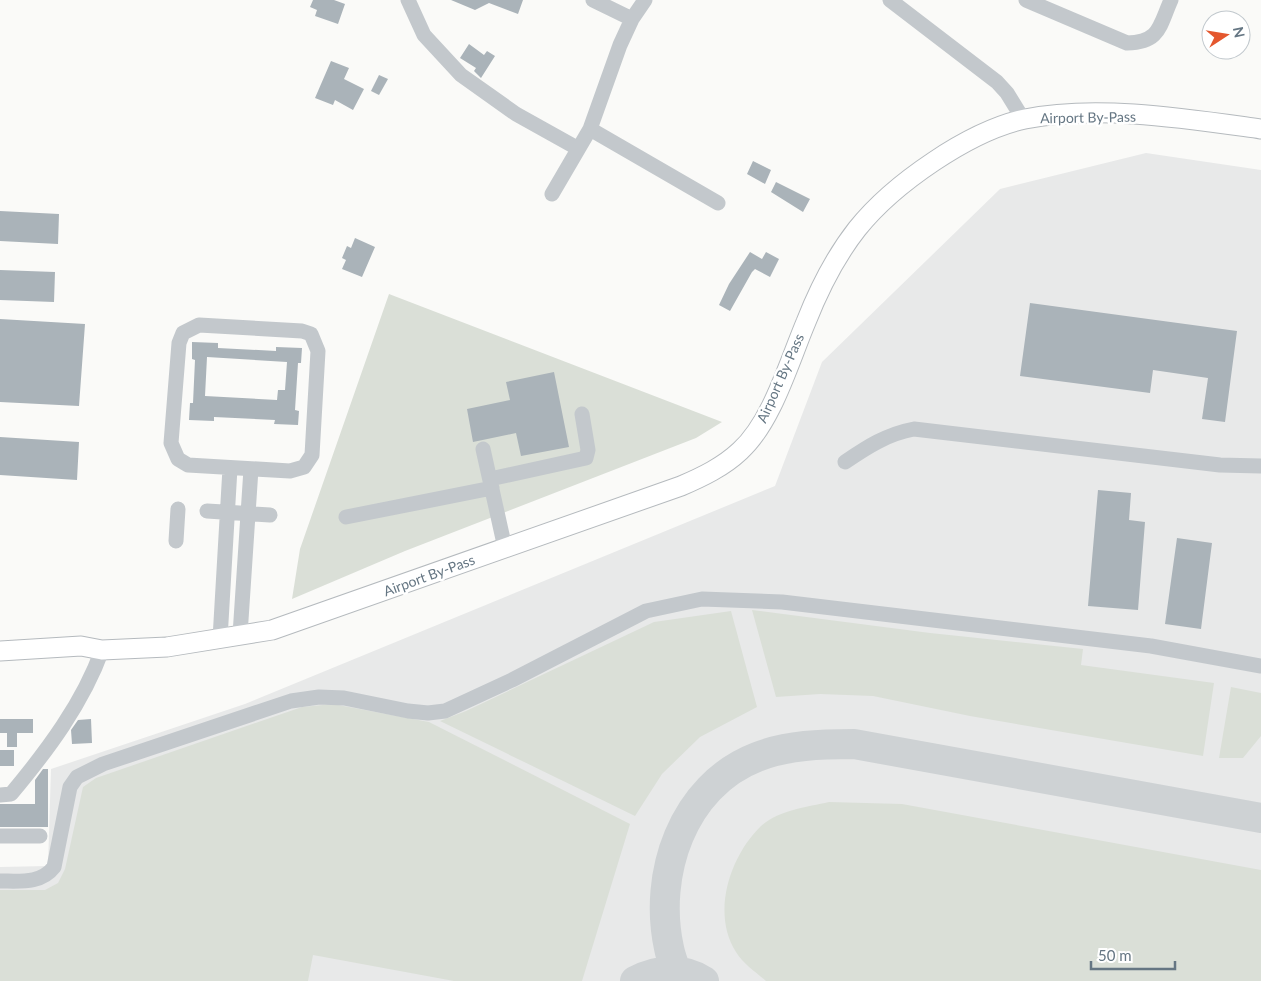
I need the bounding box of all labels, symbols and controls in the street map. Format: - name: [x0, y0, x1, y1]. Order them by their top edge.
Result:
- north arrow: [1201, 10, 1251, 60]
- text: N: [1230, 25, 1249, 39]
- street label: Airport By-Pass: [1040, 108, 1136, 126]
- street label: Airport By-Pass: [753, 331, 807, 425]
- street label: Airport By-Pass: [381, 551, 477, 599]
- scale bar: [1091, 938, 1175, 970]
- text: 50 m: [1098, 946, 1132, 964]

